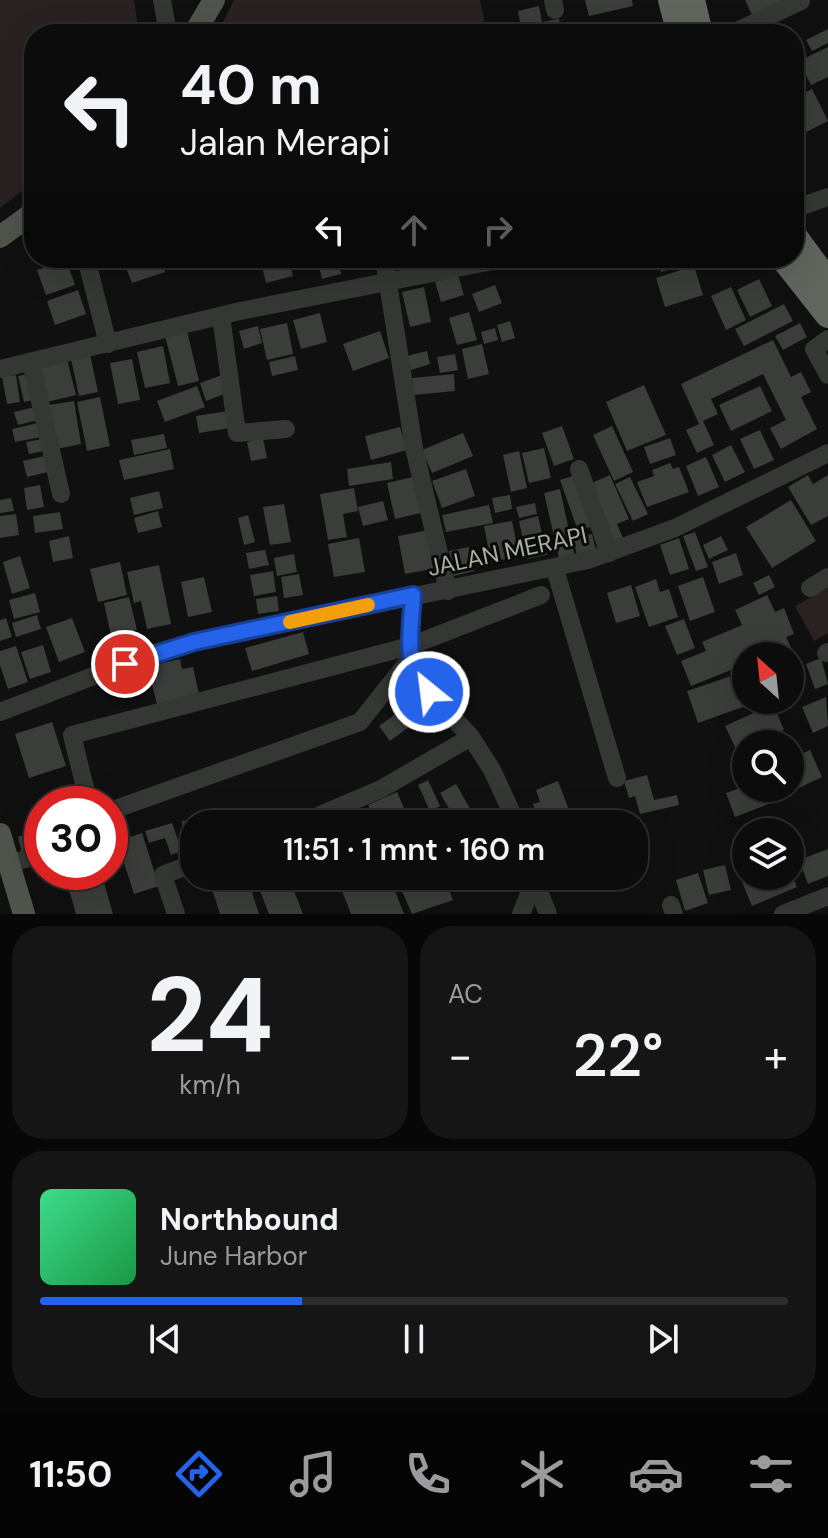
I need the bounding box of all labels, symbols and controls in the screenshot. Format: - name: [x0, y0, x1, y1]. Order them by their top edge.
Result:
- text: 40 m: [180, 48, 322, 121]
- icon: left: [48, 56, 152, 160]
- text: Jalan Merapi: [180, 119, 390, 166]
- icon: left: [308, 208, 352, 252]
- icon: ahead: [392, 208, 436, 252]
- icon: right: [476, 208, 520, 252]
- street label: JALAN MERAPI: [424, 519, 590, 583]
- pin: [91, 630, 159, 698]
- icon: arrive: [103, 642, 147, 686]
- north arrow: [732, 642, 804, 714]
- map controls: [732, 642, 804, 890]
- position arrow: [387, 650, 471, 734]
- button: search: [732, 730, 804, 802]
- speed limit sign: 30: [24, 786, 128, 890]
- button: layers: [732, 818, 804, 890]
- text: 11:51 · 1 mnt · 160 m: [283, 830, 545, 869]
- text: 24: [147, 948, 273, 1083]
- text: AC: [448, 977, 483, 1011]
- text: 22°: [573, 1016, 663, 1095]
- text: −: [448, 1027, 472, 1085]
- text: +: [764, 1027, 788, 1085]
- text: km/h: [179, 1068, 241, 1102]
- text: Northbound: [160, 1200, 339, 1239]
- text: June Harbor: [160, 1239, 307, 1273]
- icon: previous: [143, 1317, 187, 1361]
- icon: pause: [392, 1317, 436, 1361]
- icon: next: [641, 1317, 685, 1361]
- icon: directions: [171, 1446, 227, 1502]
- icon: music: [285, 1446, 341, 1502]
- icon: phone: [400, 1446, 456, 1502]
- icon: climate: [514, 1446, 570, 1502]
- icon: car: [628, 1446, 684, 1502]
- icon: filters: [743, 1446, 799, 1502]
- text: 11:50: [29, 1451, 112, 1498]

